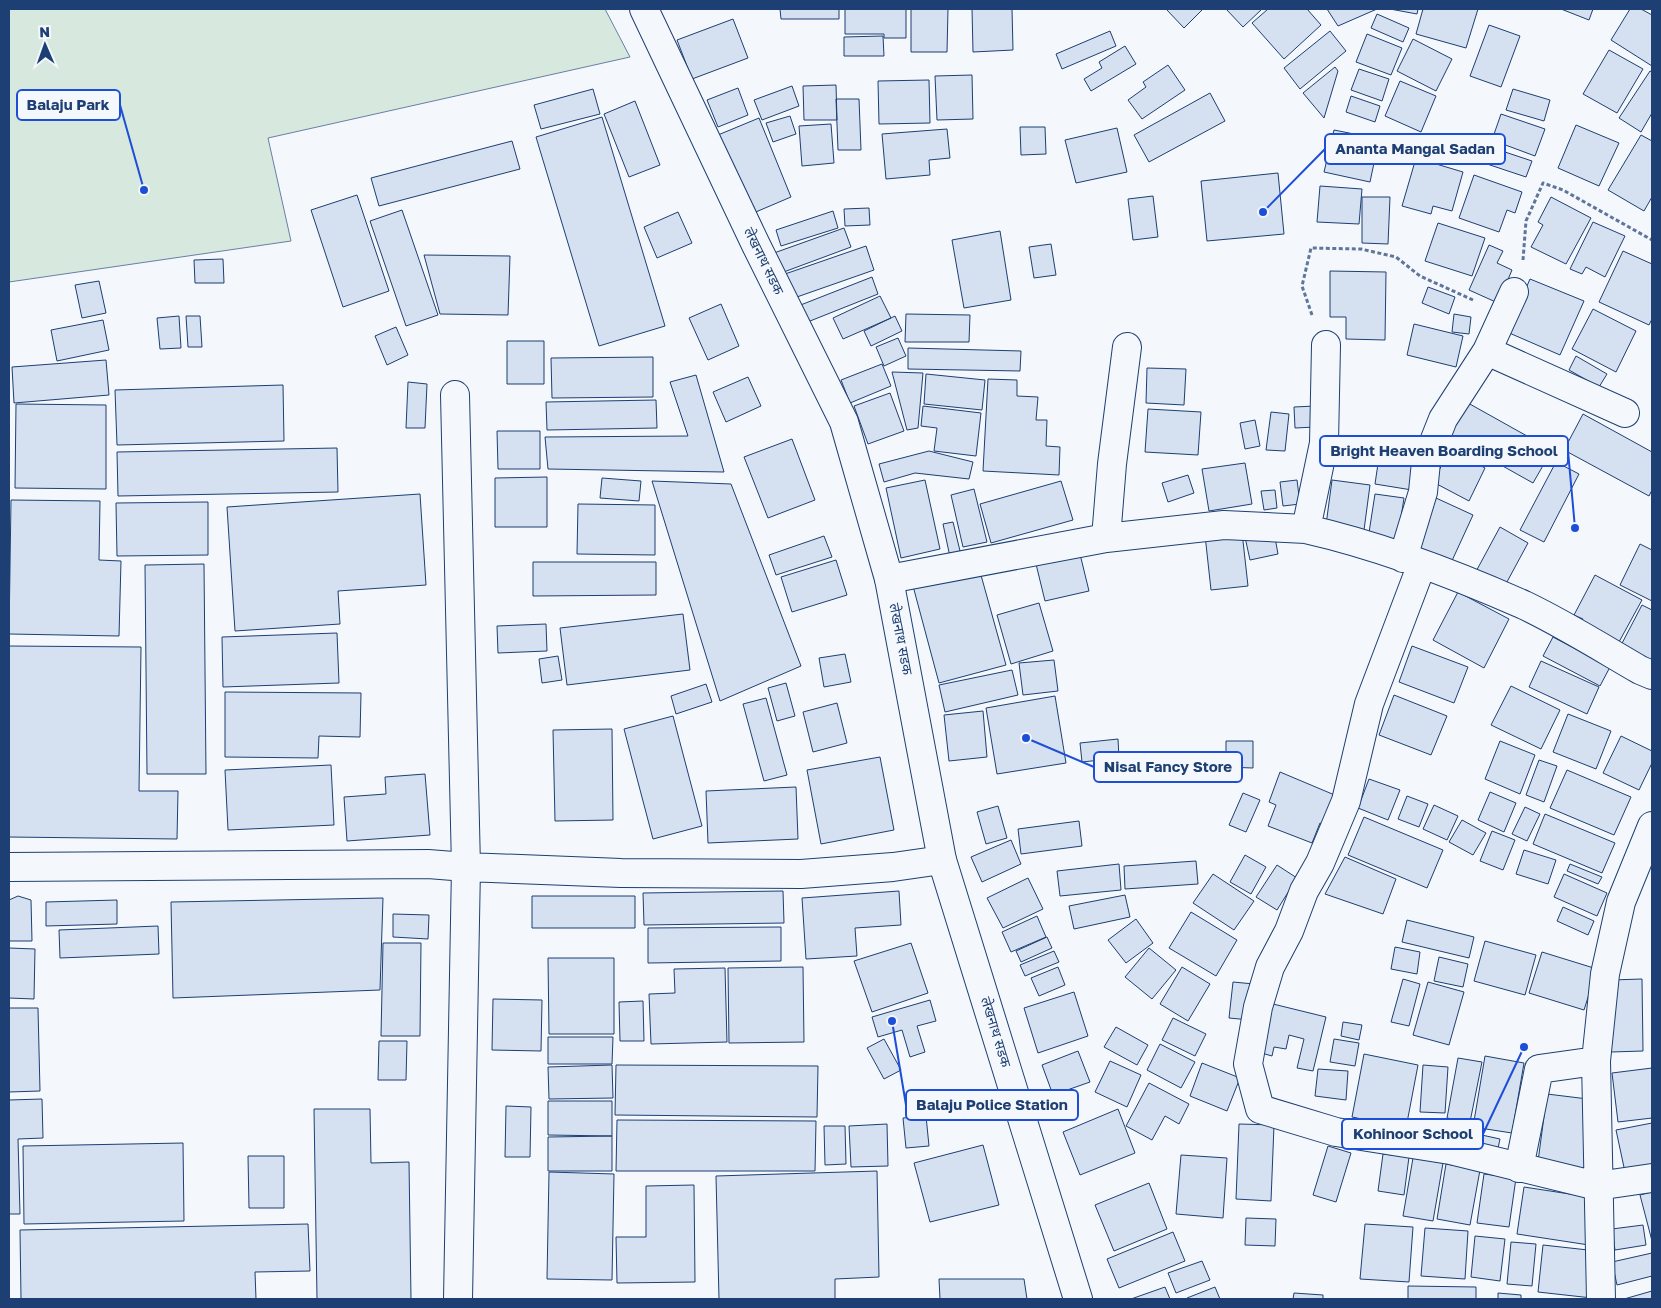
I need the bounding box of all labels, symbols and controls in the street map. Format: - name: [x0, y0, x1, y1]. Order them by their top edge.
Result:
- north arrow: [20, 20, 70, 70]
- text: N: [39, 23, 50, 40]
- callout: Balaju Park: [17, 90, 120, 120]
- text: Balaju Park: [27, 95, 110, 113]
- callout: Ananta Mangal Sadan: [1325, 134, 1505, 164]
- text: Ananta Mangal Sadan: [1335, 139, 1495, 157]
- street label: लेखनाथ सडक: [741, 224, 788, 297]
- callout: Bright Heaven Boarding School: [1320, 436, 1568, 466]
- text: Bright Heaven Boarding School: [1330, 441, 1558, 459]
- street label: लेखनाथ सडक: [886, 602, 917, 676]
- callout: Nisal Fancy Store: [1094, 752, 1242, 782]
- text: Nisal Fancy Store: [1104, 757, 1232, 775]
- street label: लेखनाथ सडक: [978, 995, 1015, 1069]
- callout: Balaju Police Station: [906, 1090, 1078, 1120]
- text: Balaju Police Station: [916, 1095, 1068, 1113]
- callout: Kohinoor School: [1342, 1119, 1483, 1149]
- text: Kohinoor School: [1353, 1124, 1473, 1142]

